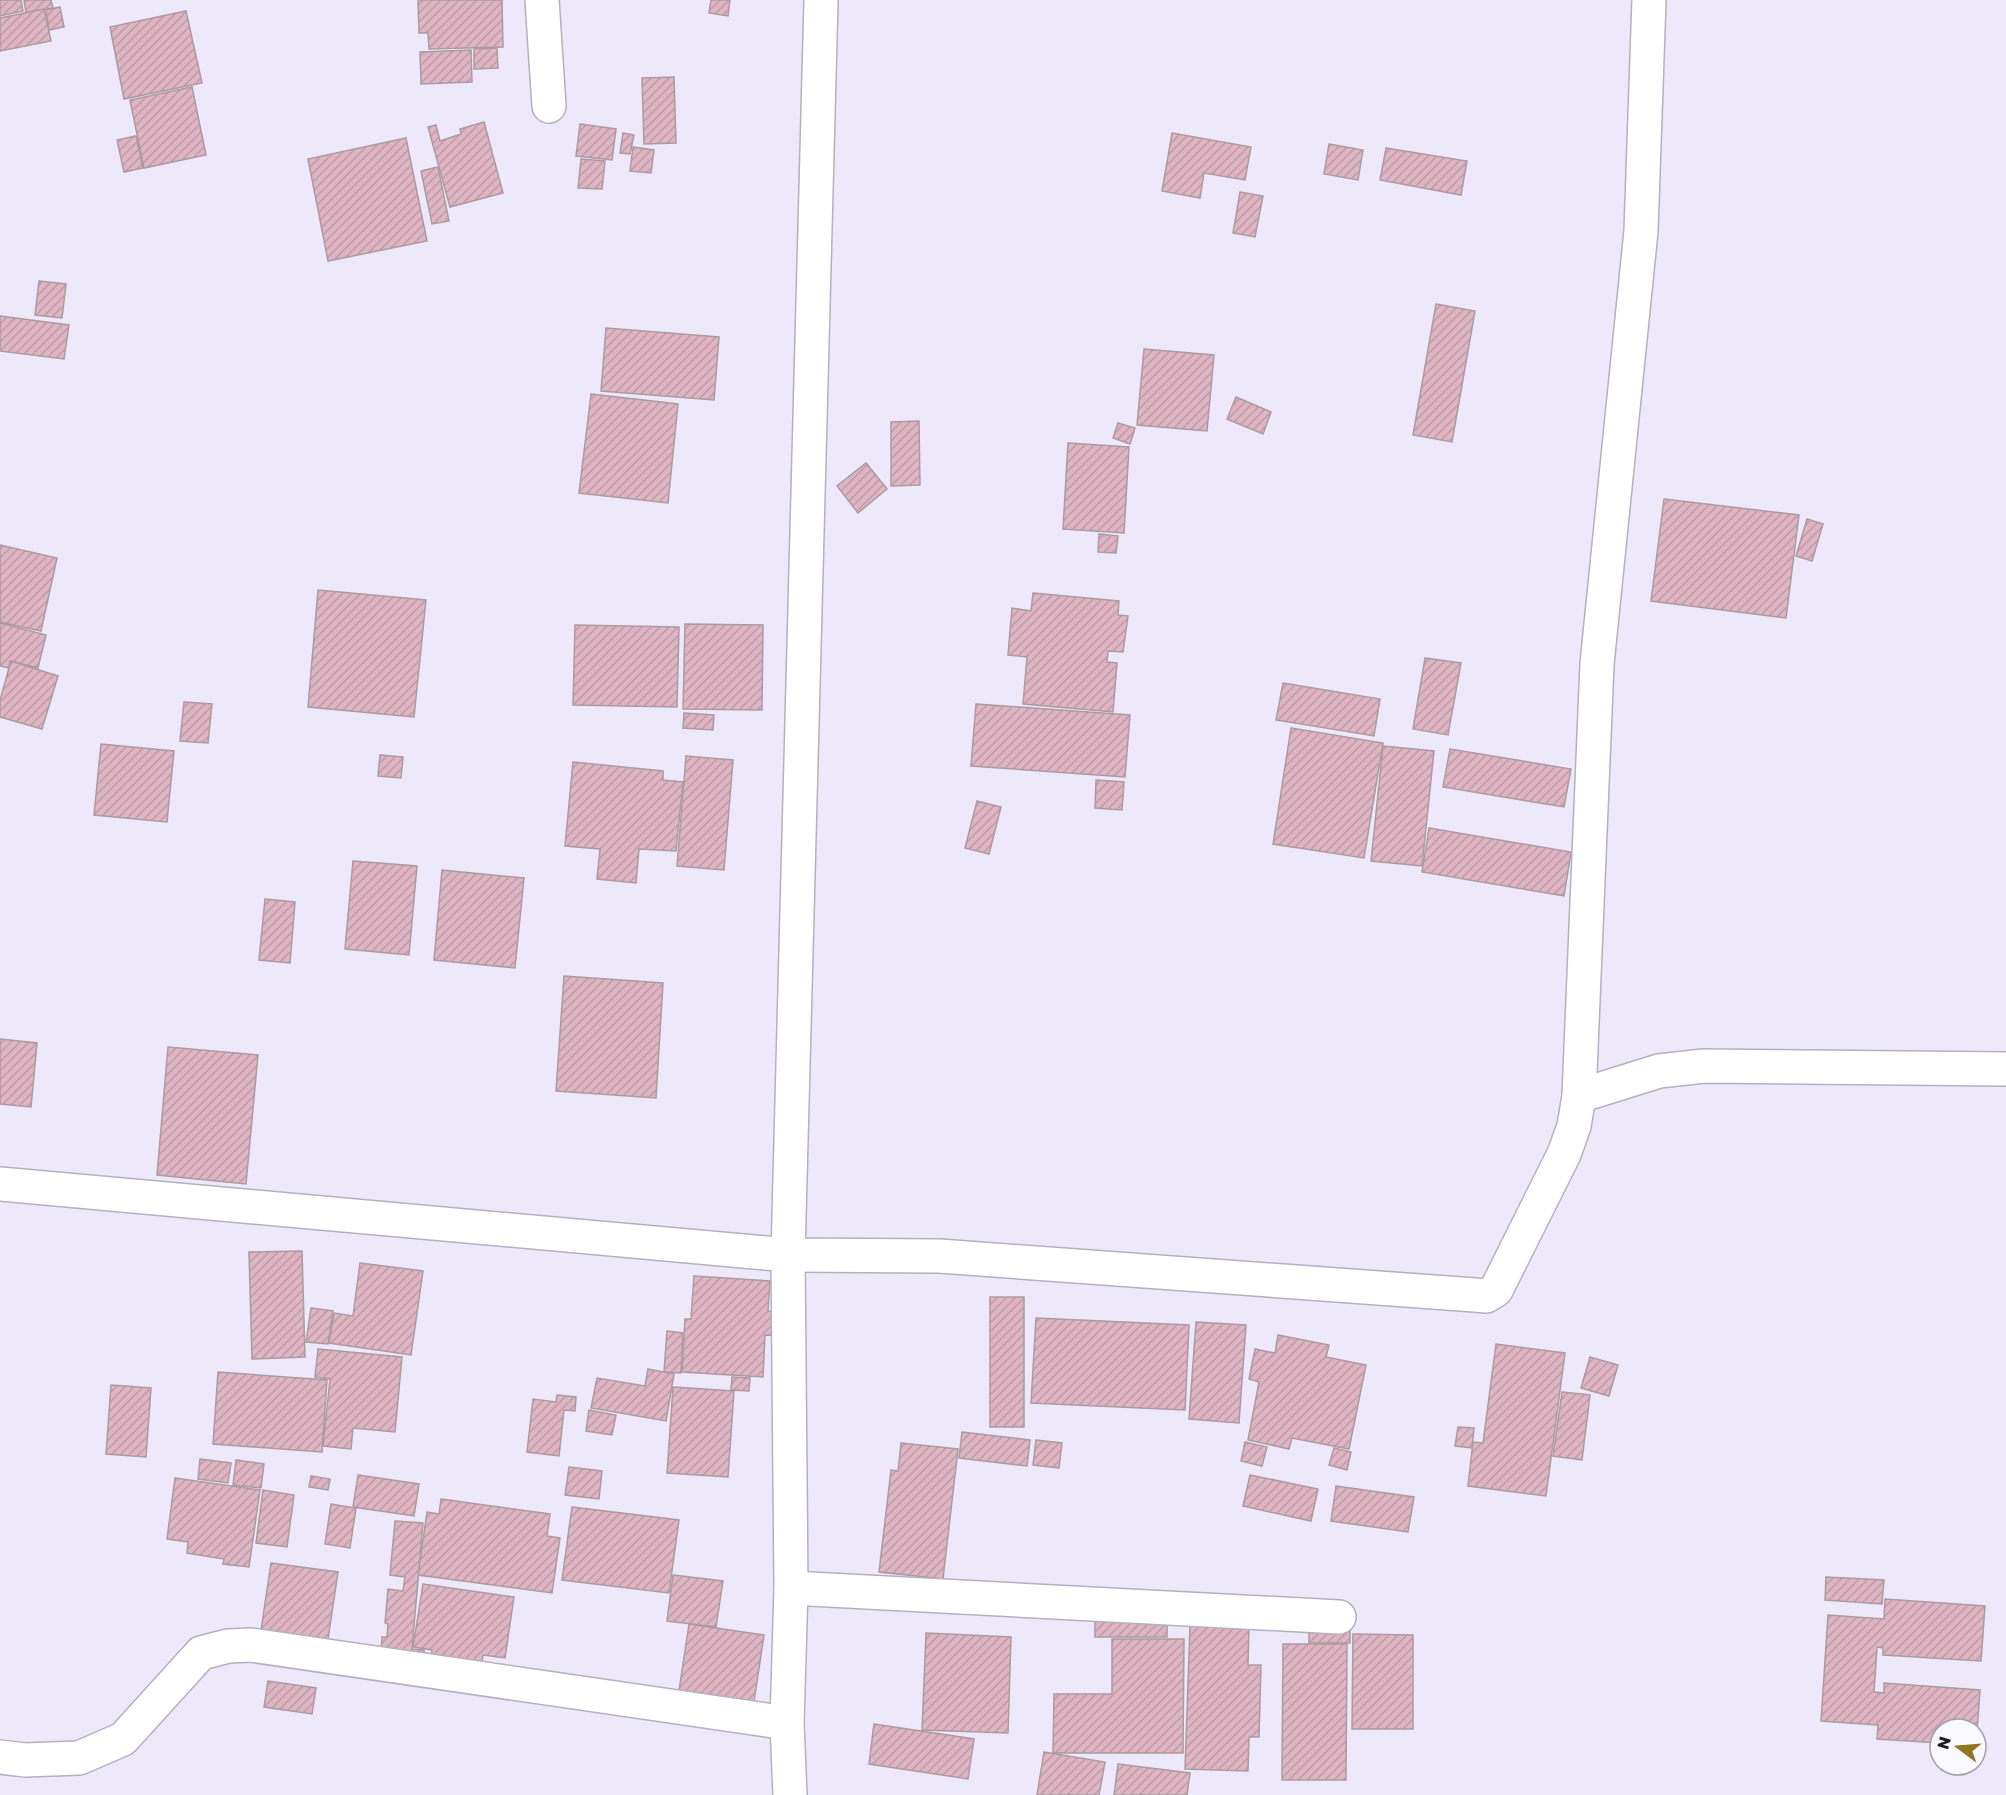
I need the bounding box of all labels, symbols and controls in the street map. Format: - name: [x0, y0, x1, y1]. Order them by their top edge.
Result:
- north arrow: [1928, 1717, 1988, 1777]
- text: N: [1932, 1734, 1955, 1751]

